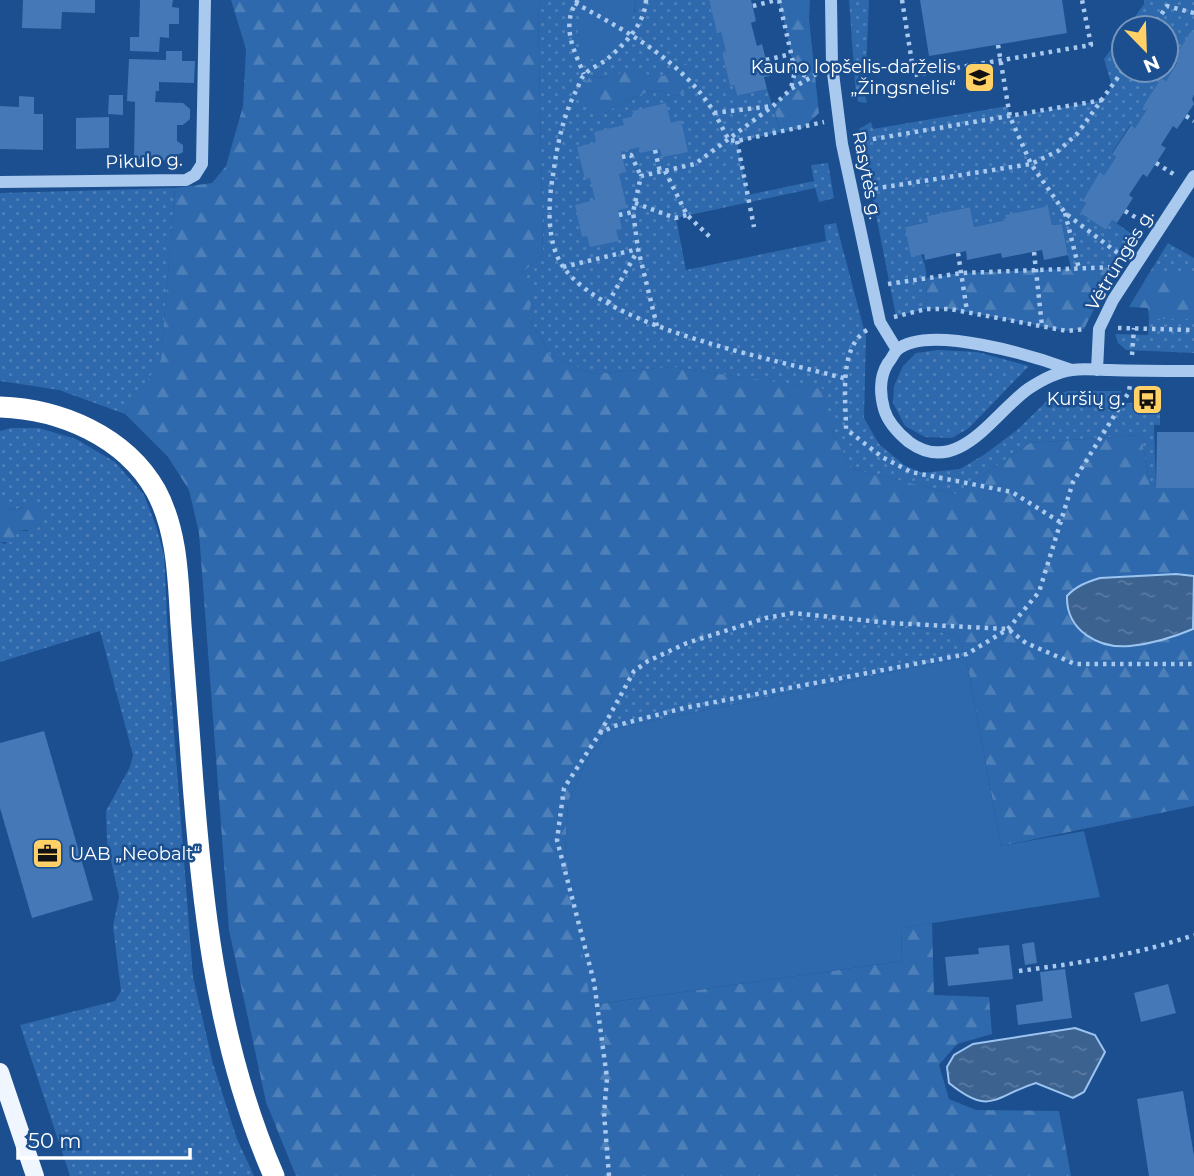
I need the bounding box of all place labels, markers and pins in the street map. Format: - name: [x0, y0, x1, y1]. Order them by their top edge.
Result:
- place label: Kauno lopšelis-darželis „Žingsnelis“: [751, 56, 956, 99]
- school or university icon: Kauno lopšelis-darželis „Žingsnelis“: [962, 60, 996, 94]
- bus stop icon: Kuršių g.: [1131, 382, 1165, 416]
- place label: Kuršių g.: [1047, 388, 1125, 410]
- office icon: UAB „Neobalt“: [30, 837, 64, 871]
- place label: UAB „Neobalt“: [70, 843, 200, 865]

